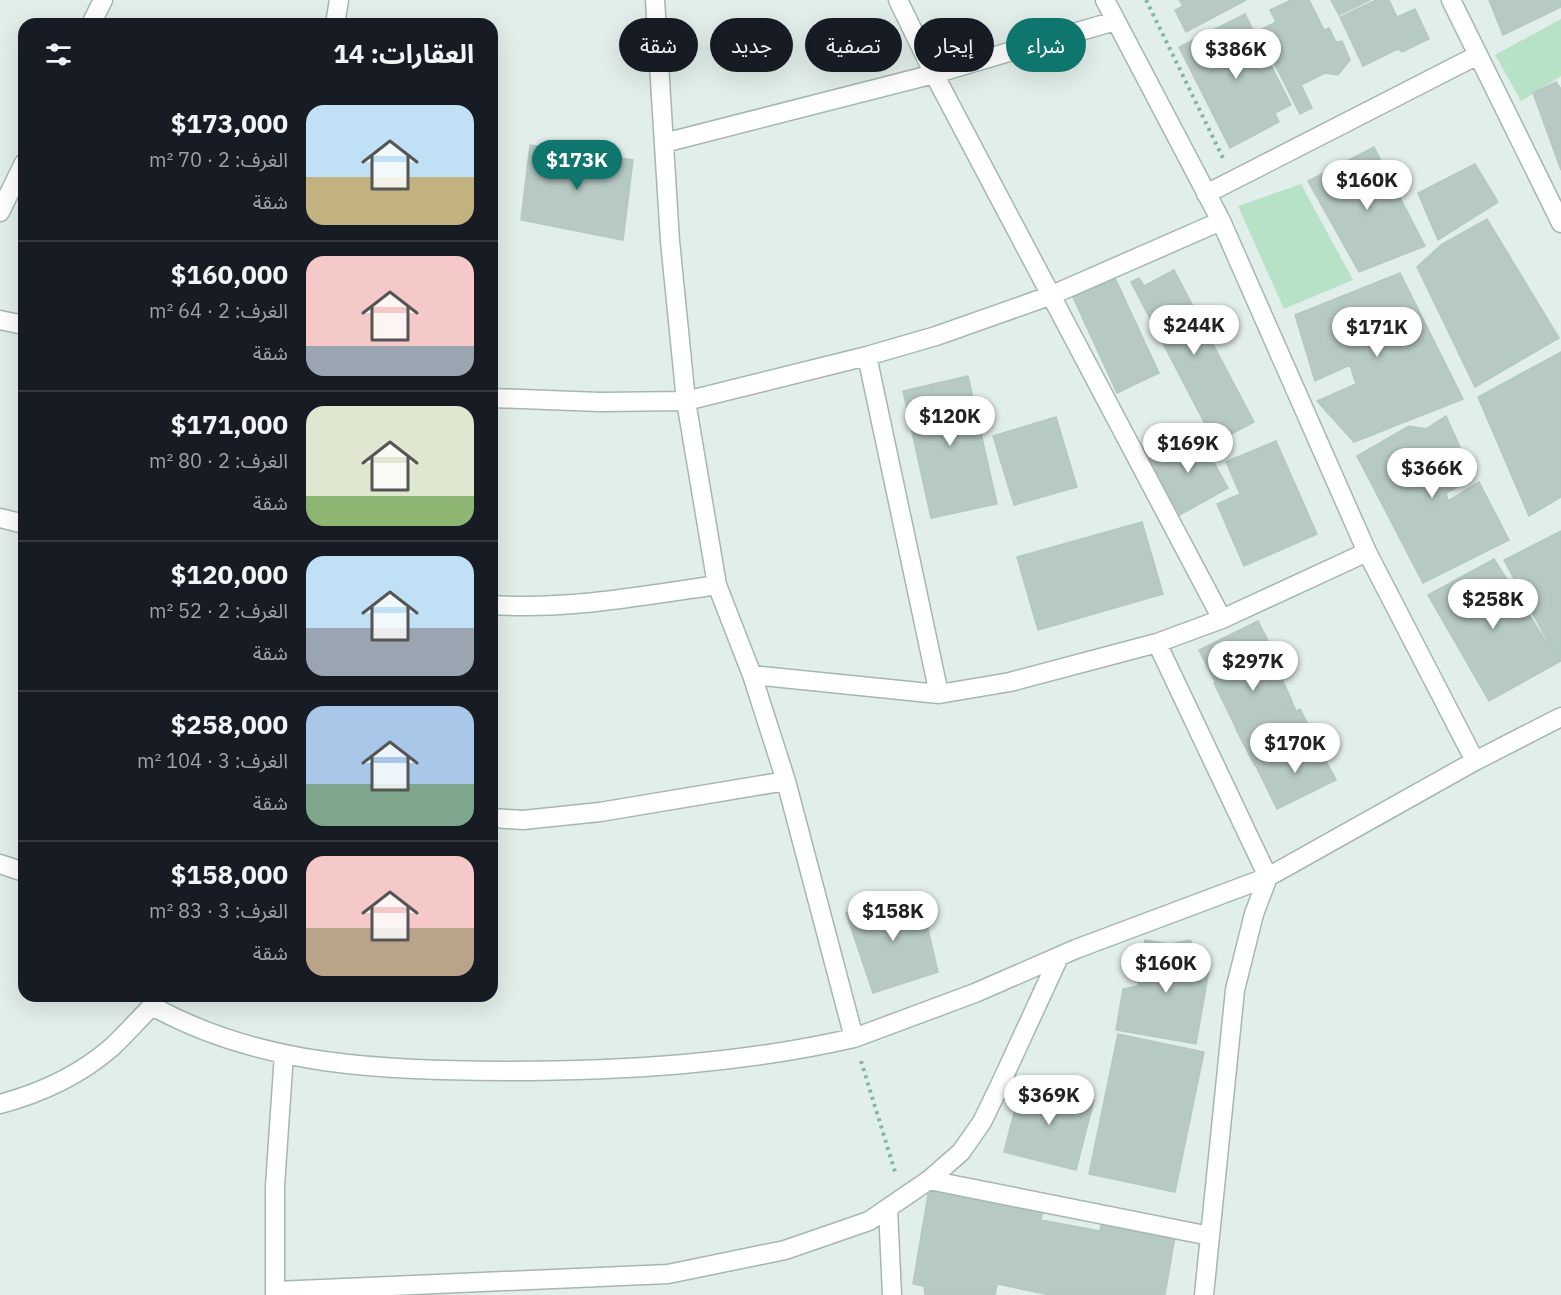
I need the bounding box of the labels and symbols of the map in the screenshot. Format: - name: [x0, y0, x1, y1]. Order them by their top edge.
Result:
- pin: $386K: [1194, 29, 1278, 80]
- pin: $173K: [535, 140, 619, 191]
- pin: $160K: [1325, 160, 1409, 211]
- pin: $244K: [1152, 305, 1236, 356]
- pin: $171K: [1335, 307, 1419, 358]
- pin: $120K: [908, 396, 992, 447]
- pin: $169K: [1146, 423, 1230, 474]
- pin: $366K: [1390, 448, 1474, 499]
- pin: $258K: [1451, 579, 1535, 630]
- pin: $297K: [1211, 641, 1295, 692]
- pin: $170K: [1253, 723, 1337, 774]
- pin: $158K: [851, 891, 935, 942]
- pin: $160K: [1124, 943, 1208, 994]
- pin: $369K: [1007, 1075, 1091, 1126]

